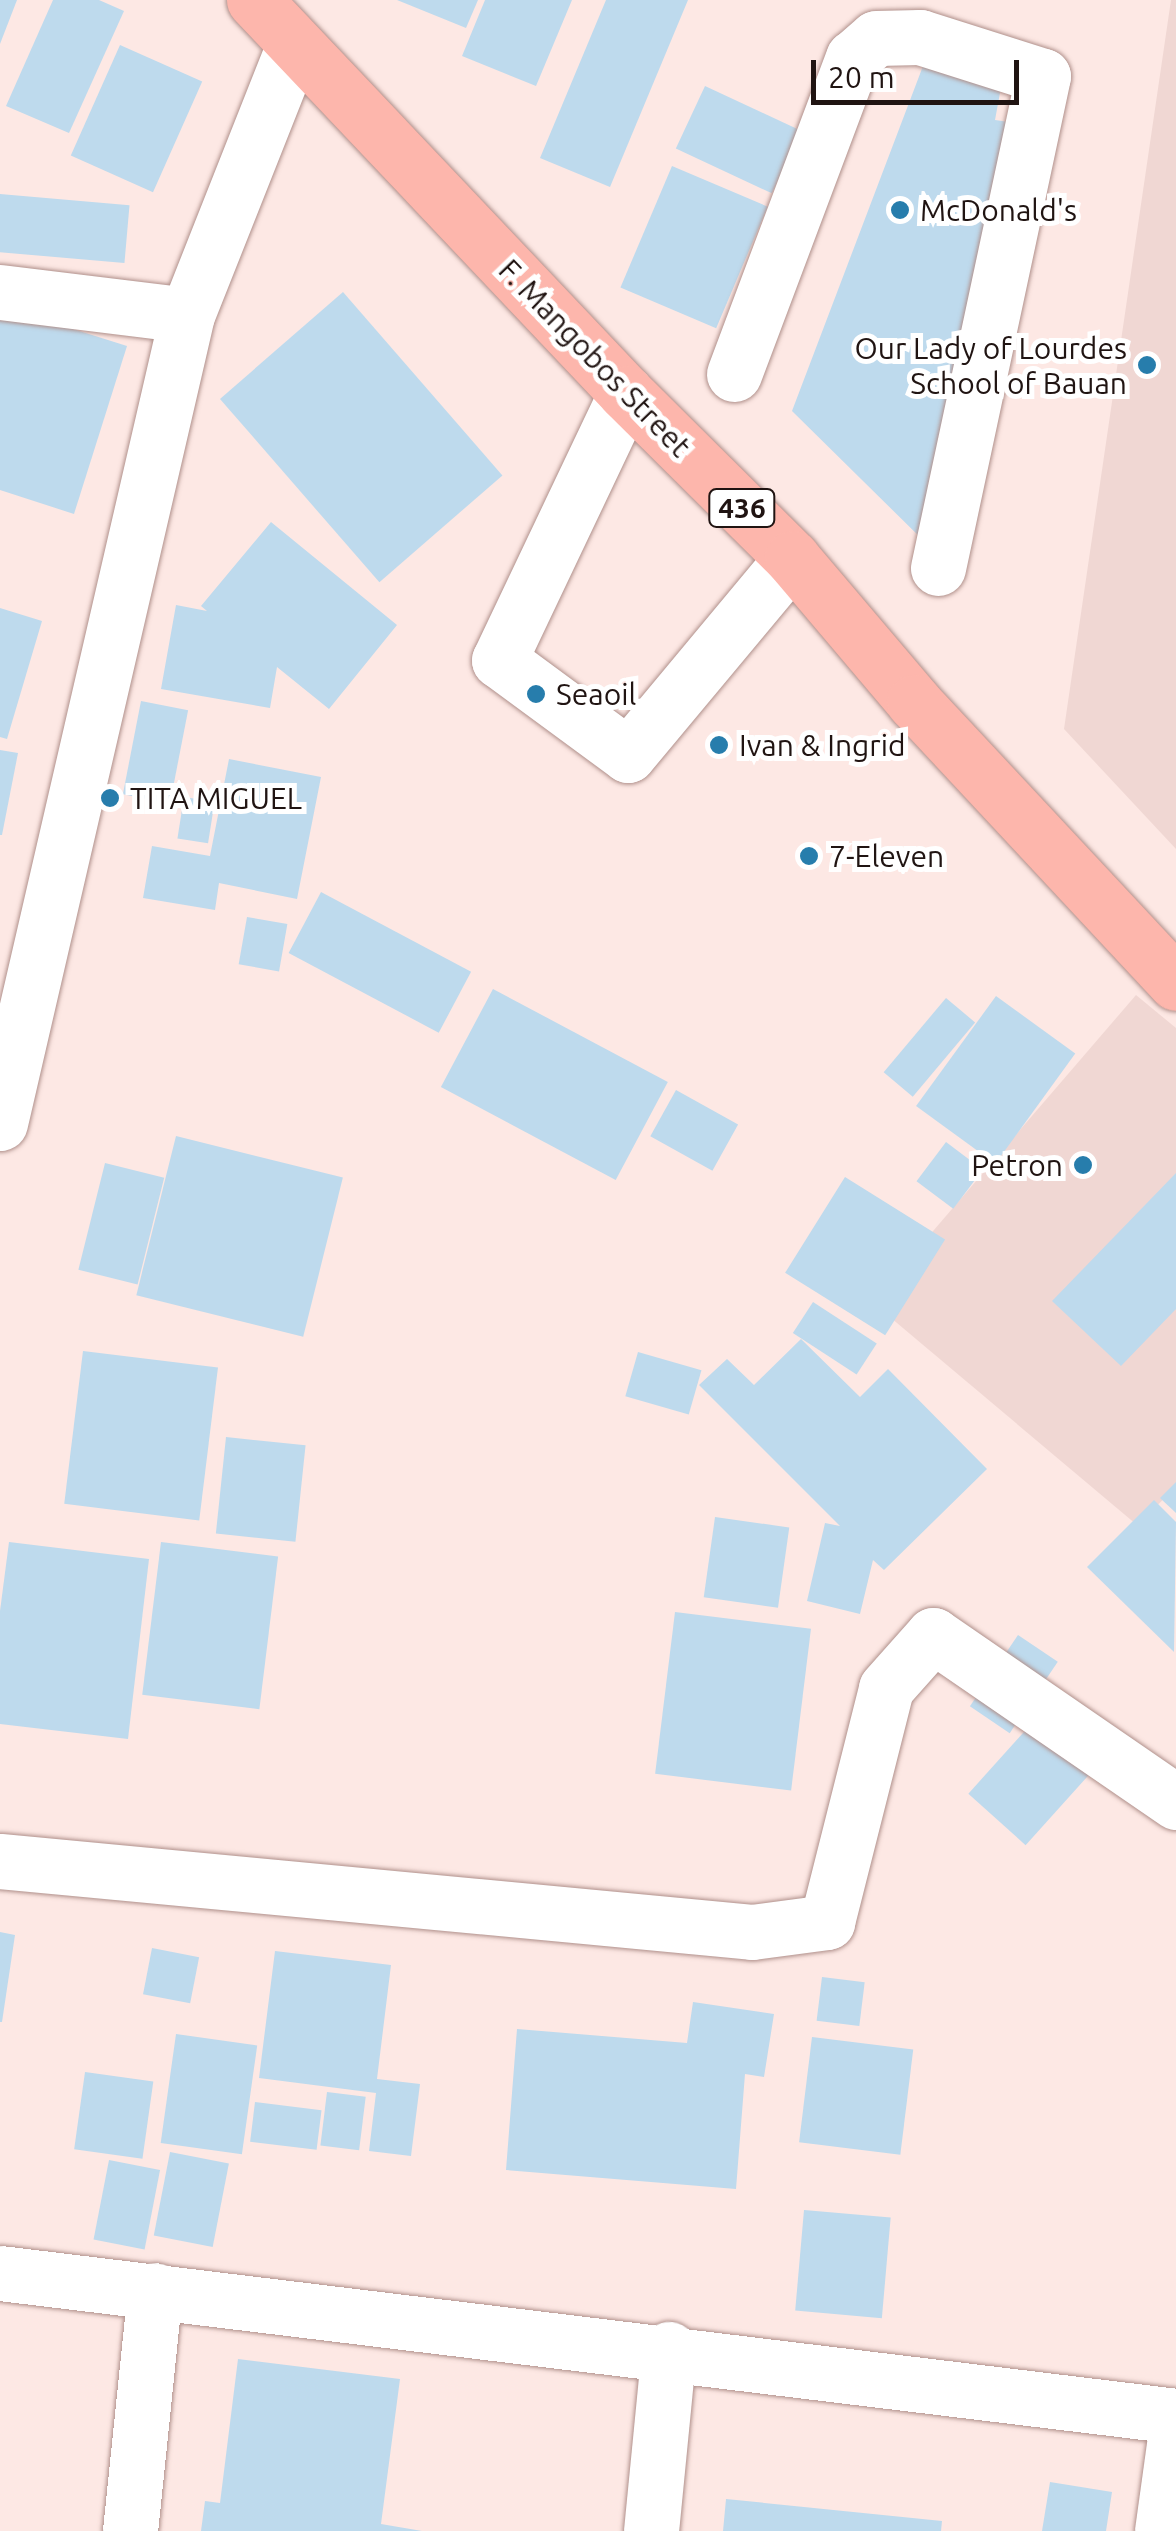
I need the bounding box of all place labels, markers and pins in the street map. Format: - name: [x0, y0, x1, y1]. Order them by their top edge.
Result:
- place label: McDonald's: [920, 192, 1077, 228]
- marker: McDonald's: [889, 199, 911, 221]
- place label: Our Lady of Lourdes School of Bauan: [854, 330, 1127, 400]
- marker: Our Lady of Lourdes School of Bauan: [1136, 354, 1158, 376]
- place label: Seaoil: [556, 676, 636, 712]
- marker: Seaoil: [525, 683, 547, 705]
- place label: Ivan & Ingrid: [739, 727, 905, 763]
- marker: Ivan & Ingrid: [708, 734, 730, 756]
- place label: TITA MIGUEL: [130, 780, 302, 816]
- marker: TITA MIGUEL: [99, 787, 121, 809]
- place label: 7-Eleven: [829, 838, 944, 874]
- marker: 7-Eleven: [798, 845, 820, 867]
- place label: Petron: [971, 1147, 1063, 1183]
- marker: Petron: [1072, 1154, 1094, 1176]

